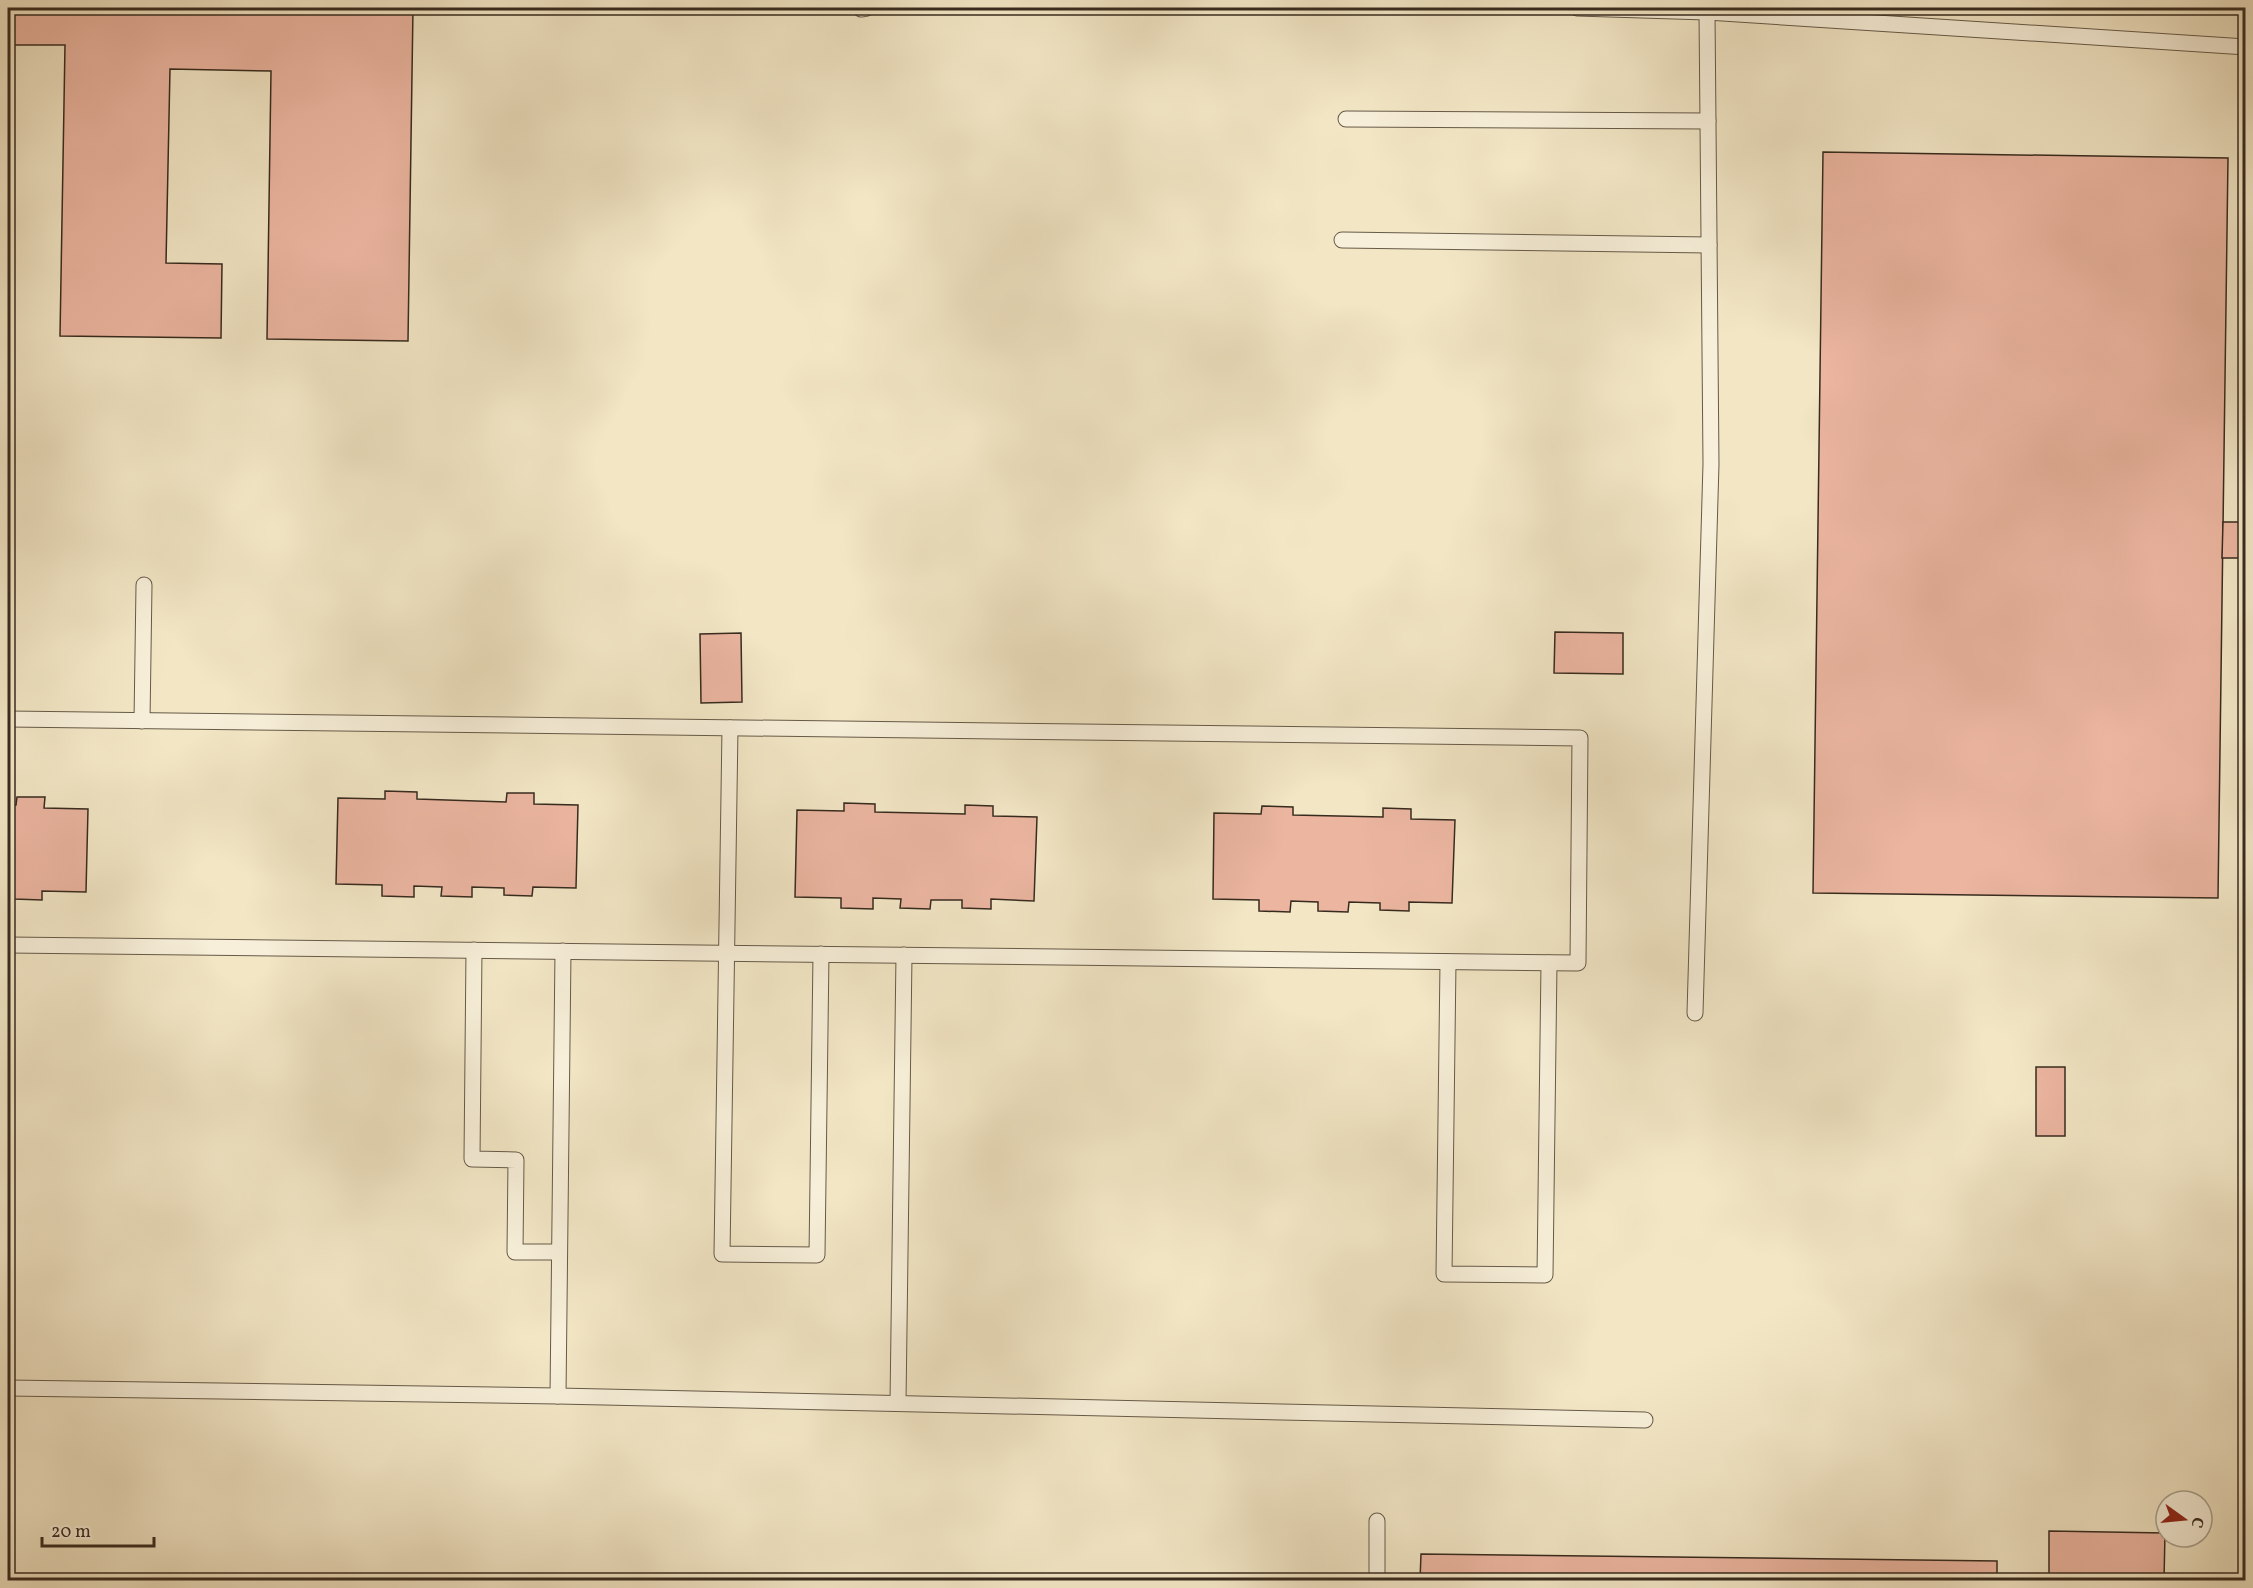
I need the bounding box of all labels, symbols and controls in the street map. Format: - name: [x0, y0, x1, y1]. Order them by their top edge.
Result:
- north arrow: [2154, 1489, 2214, 1549]
- scale bar: [42, 1510, 154, 1548]
- text: С: [2185, 1515, 2209, 1530]
- text: 20 m: [51, 1520, 91, 1545]

